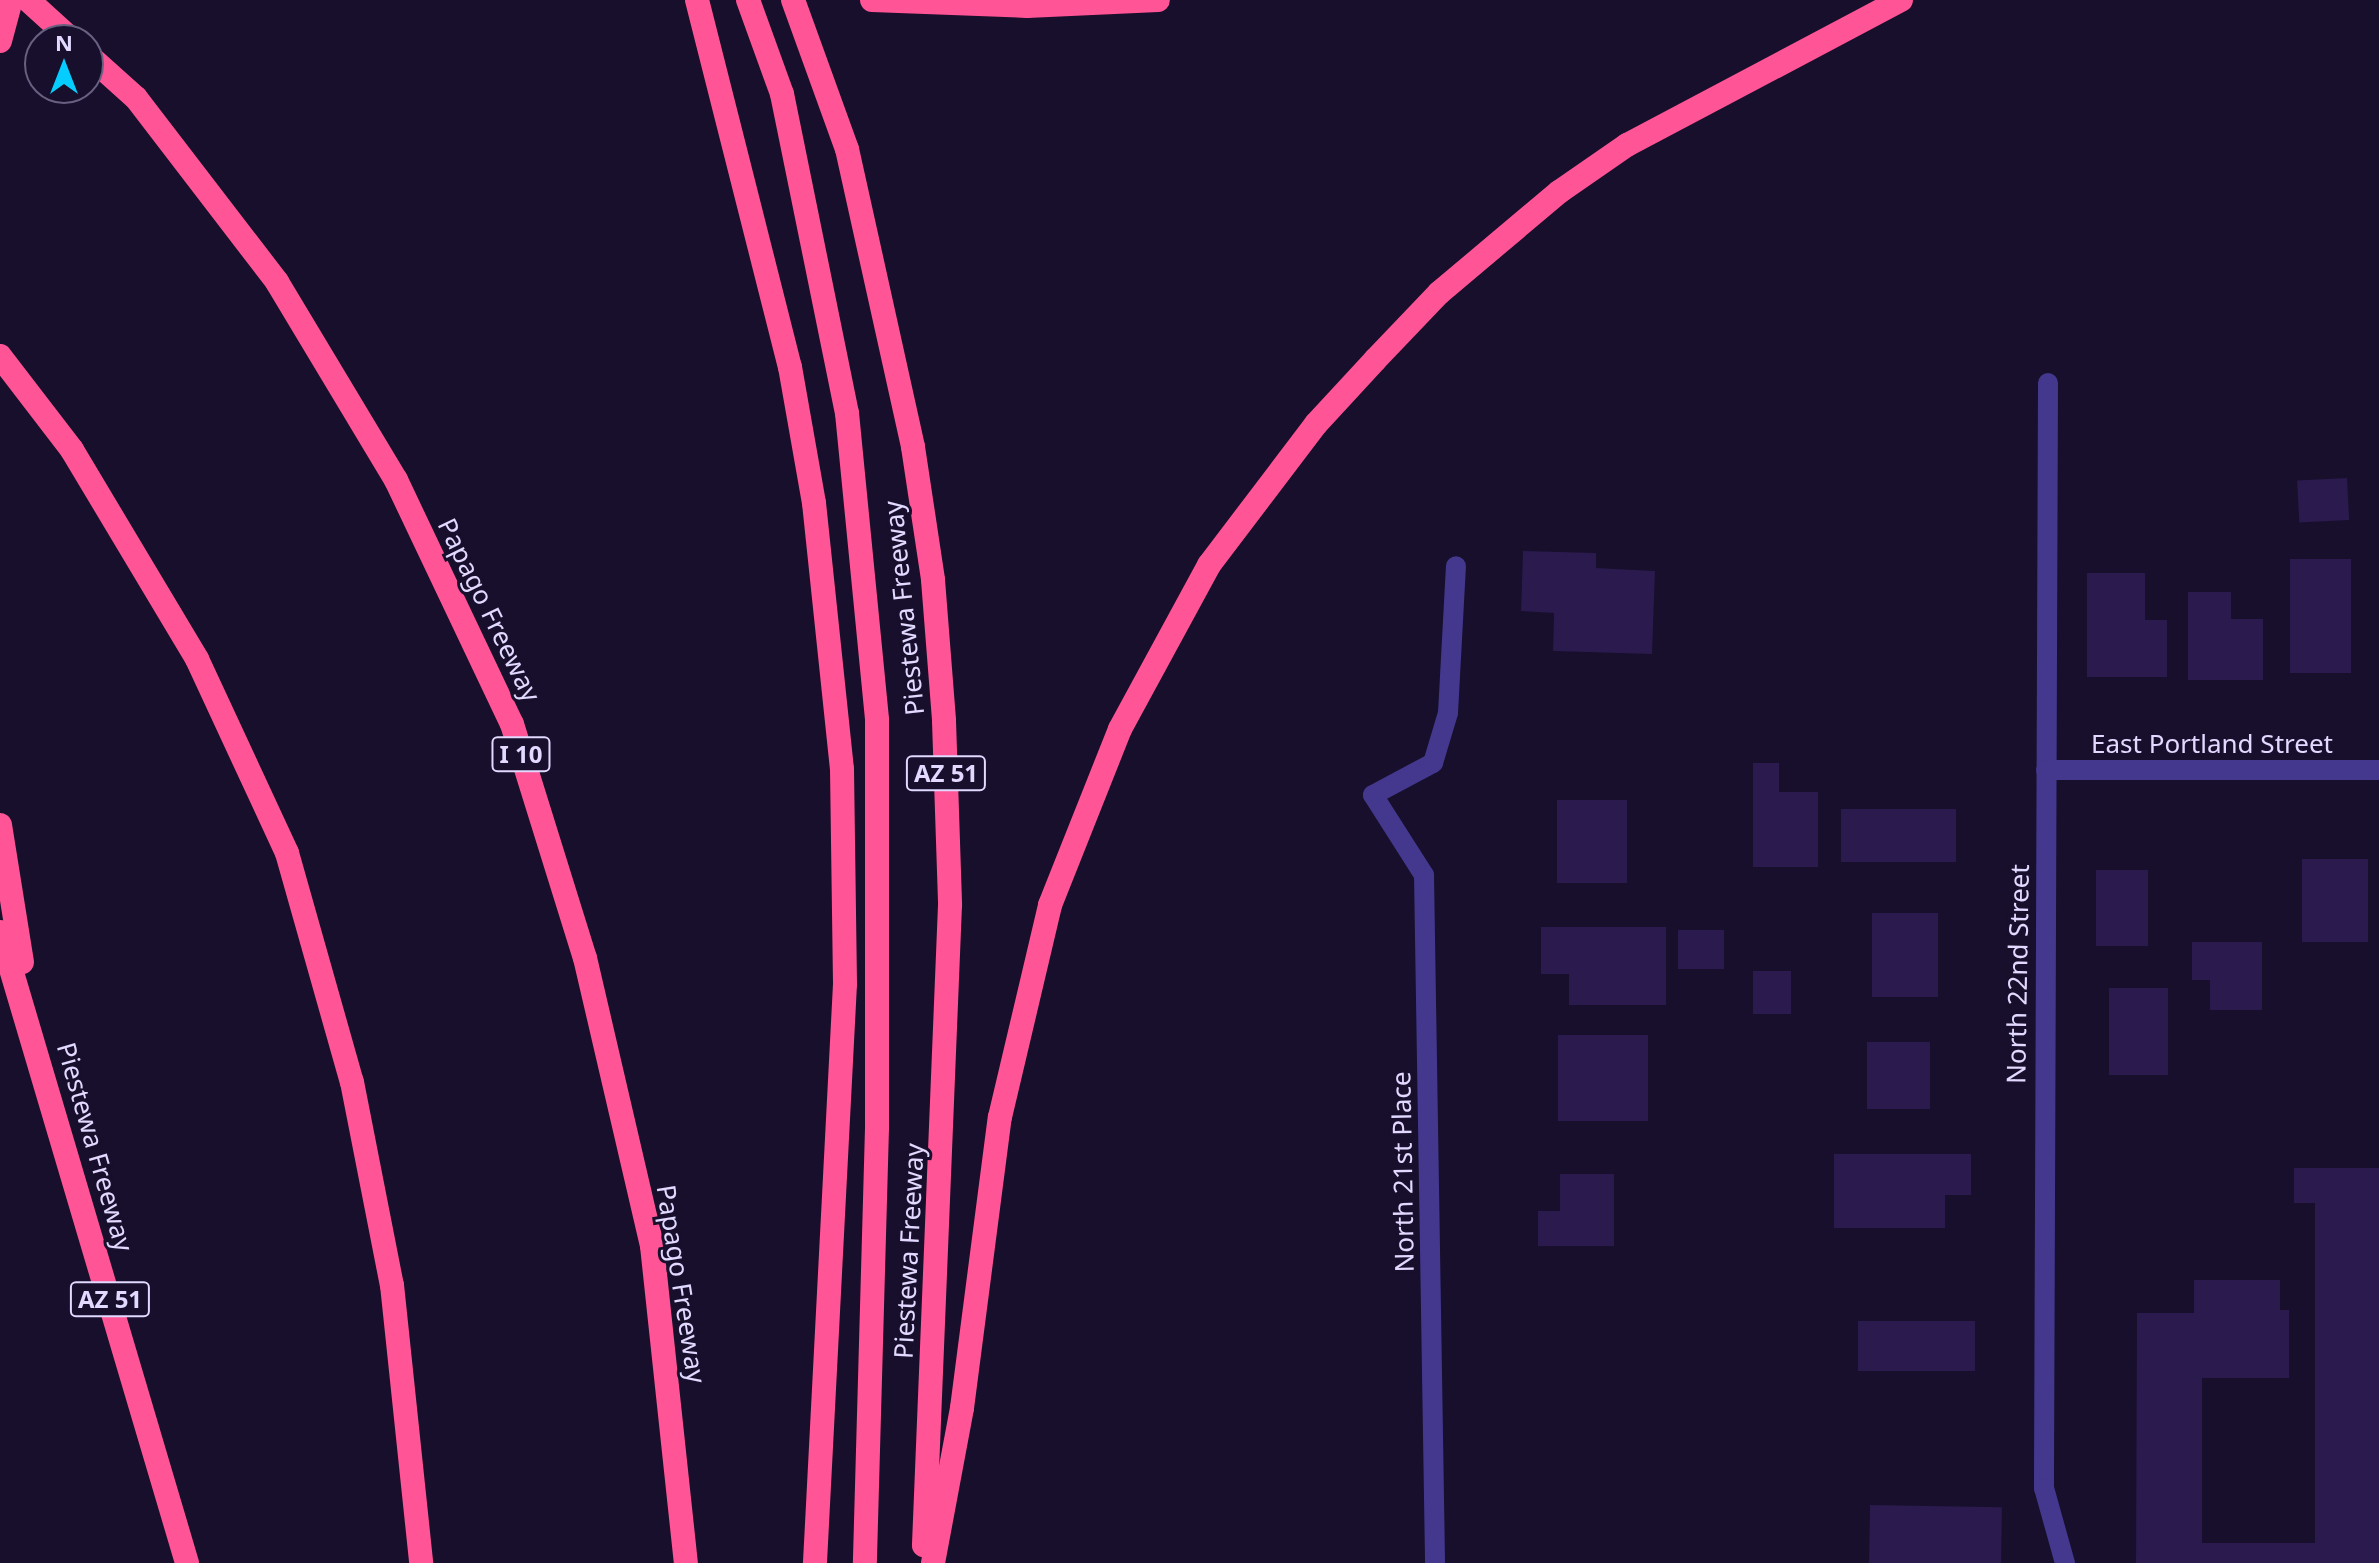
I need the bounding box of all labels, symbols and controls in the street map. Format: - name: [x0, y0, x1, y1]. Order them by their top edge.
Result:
- north arrow: [24, 24, 104, 104]
- text: N: [55, 27, 73, 57]
- street label: Piestewa Freeway: [877, 499, 931, 717]
- street label: Papago Freeway: [431, 513, 547, 707]
- street label: East Portland Street: [2091, 728, 2333, 760]
- road number: I 10: [491, 734, 551, 774]
- road number: AZ 51: [904, 753, 988, 793]
- street label: North 22nd Street: [2000, 864, 2036, 1084]
- street label: Piestewa Freeway: [50, 1039, 140, 1255]
- street label: North 21st Place: [1386, 1071, 1420, 1273]
- street label: Piestewa Freeway: [888, 1142, 930, 1360]
- street label: Papago Freeway: [650, 1183, 712, 1385]
- road number: AZ 51: [68, 1279, 152, 1319]

